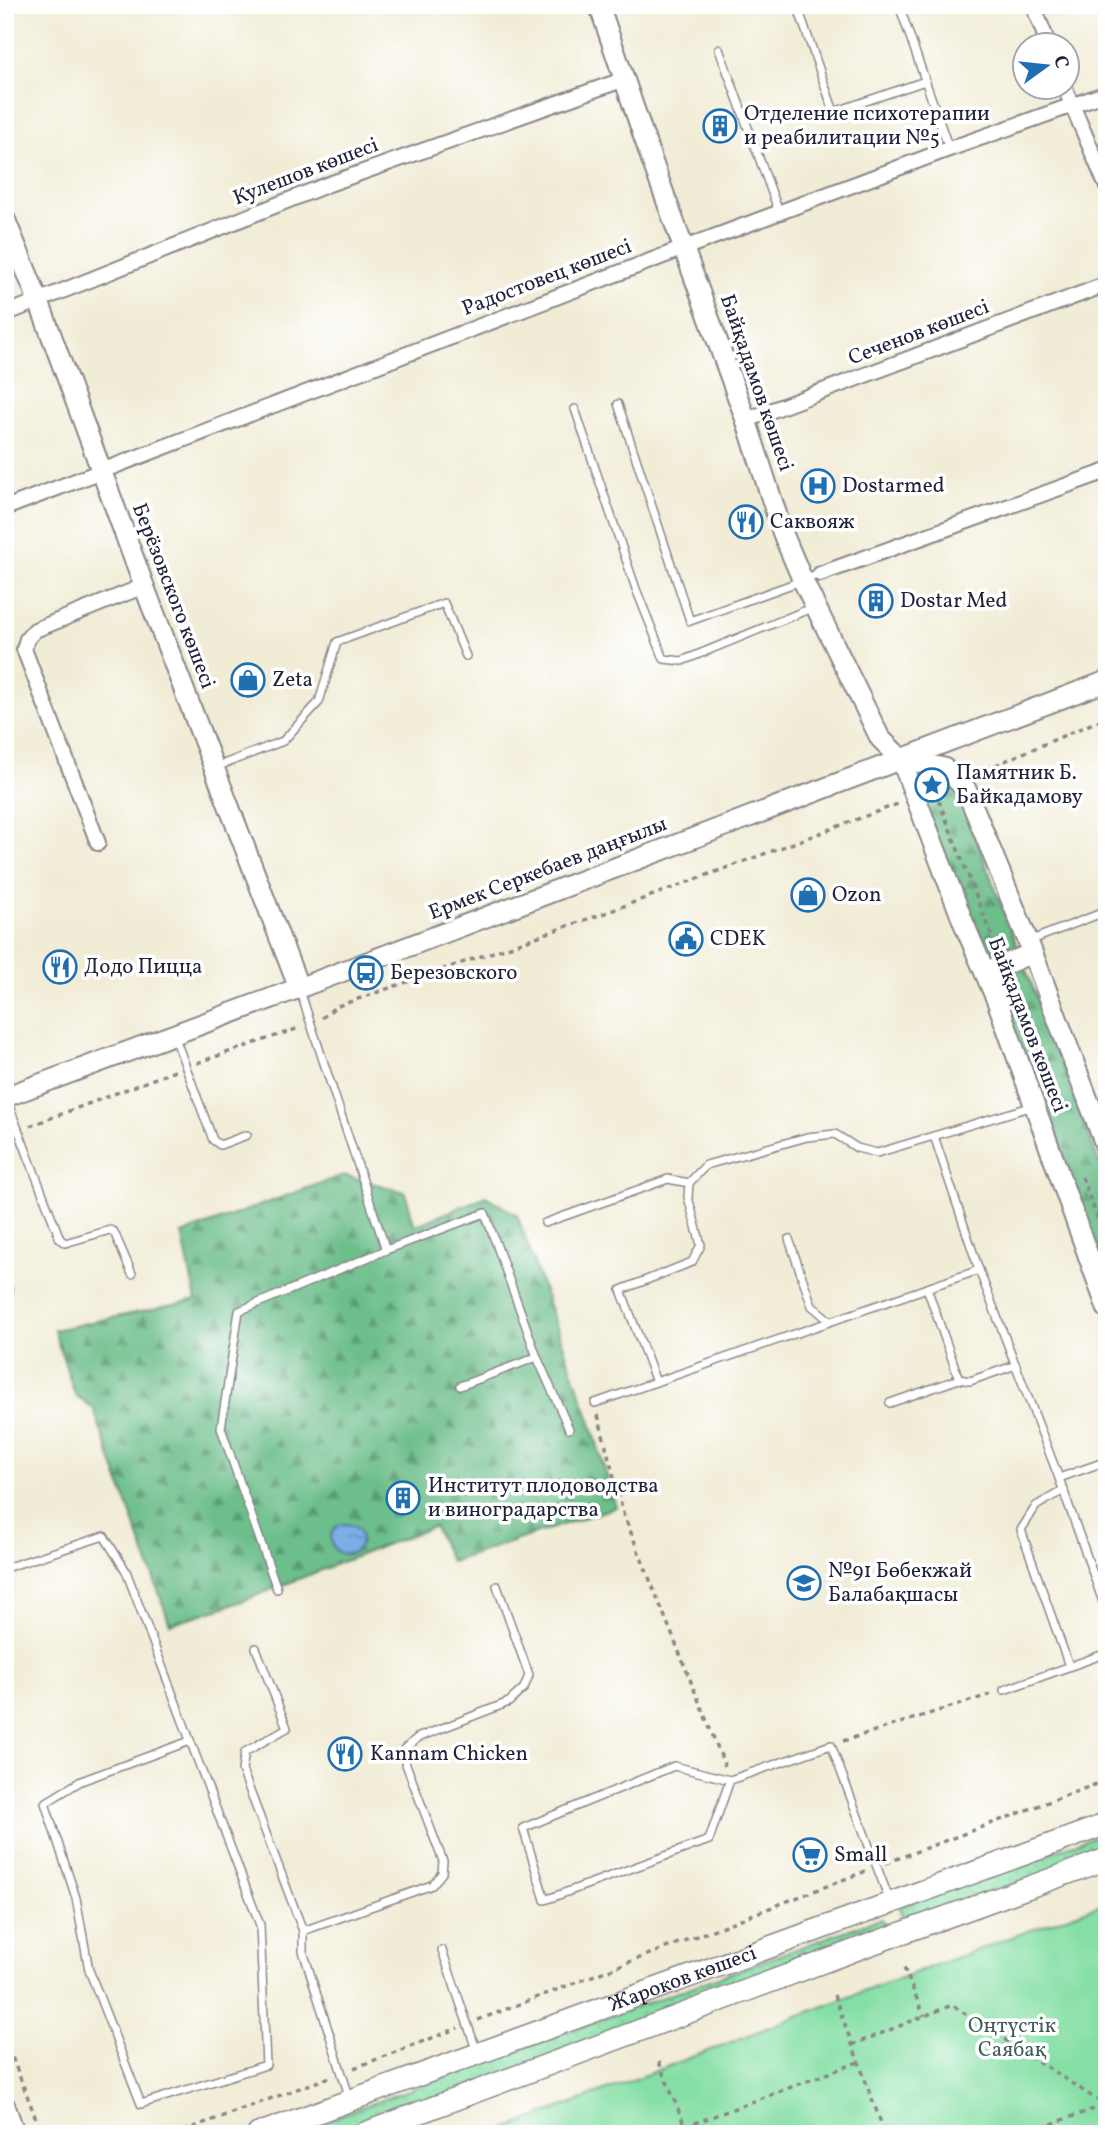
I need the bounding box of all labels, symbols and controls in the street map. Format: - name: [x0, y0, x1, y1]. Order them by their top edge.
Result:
- north arrow: [1010, 32, 1080, 102]
- text: С: [1046, 53, 1075, 71]
- place label: Отделение психотерапии и реабилитации №5: [744, 100, 990, 153]
- building icon: Отделение психотерапии и реабилитации №5: [701, 107, 739, 145]
- street label: Кулешов көшесі: [229, 131, 383, 213]
- street label: Радостовец көшесі: [458, 232, 636, 324]
- street label: Байқадамов көшесі: [712, 290, 800, 476]
- street label: Сеченов көшесі: [844, 293, 994, 373]
- hospital icon: Dostarmed: [799, 467, 837, 505]
- place label: Dostarmed: [842, 472, 945, 501]
- street label: Берёзовского көшесі: [124, 499, 222, 693]
- restaurant icon: Саквояж: [727, 503, 765, 541]
- place label: Саквояж: [770, 508, 855, 537]
- building icon: Dostar Med: [857, 582, 895, 620]
- place label: Dostar Med: [900, 587, 1007, 616]
- shop icon: Zeta: [229, 661, 267, 699]
- place label: Zeta: [272, 666, 313, 695]
- place label: Памятник Б. Байкадамову: [956, 759, 1084, 812]
- place icon: Памятник Б. Байкадамову: [913, 766, 951, 804]
- street label: Ермек Серкебаев даңғылы: [425, 810, 672, 928]
- shop icon: Ozon: [789, 876, 827, 914]
- place label: Ozon: [832, 881, 882, 910]
- public building icon: CDEK: [667, 920, 705, 958]
- place label: CDEK: [710, 925, 766, 954]
- street label: Байқадамов көшесі: [980, 933, 1074, 1117]
- restaurant icon: Додо Пицца: [41, 948, 79, 986]
- place label: Додо Пицца: [84, 953, 203, 982]
- bus stop icon: Березовского: [347, 954, 385, 992]
- place label: Березовского: [390, 959, 517, 988]
- place label: Институт плодоводства и виноградарства: [428, 1472, 659, 1525]
- building icon: Институт плодоводства и виноградарства: [384, 1479, 422, 1517]
- place label: №91 Бөбекжай Балабақшасы: [828, 1557, 972, 1610]
- school or university icon: №91 Бөбекжай Балабақшасы: [785, 1564, 823, 1602]
- restaurant icon: Kannam Chicken: [326, 1735, 364, 1773]
- place label: Kannam Chicken: [370, 1740, 528, 1769]
- supermarket icon: Small: [791, 1836, 829, 1874]
- place label: Small: [834, 1841, 887, 1870]
- street label: Жароков көшесі: [605, 1939, 761, 2019]
- park label: Оңтүстік Саябақ: [968, 2012, 1056, 2065]

